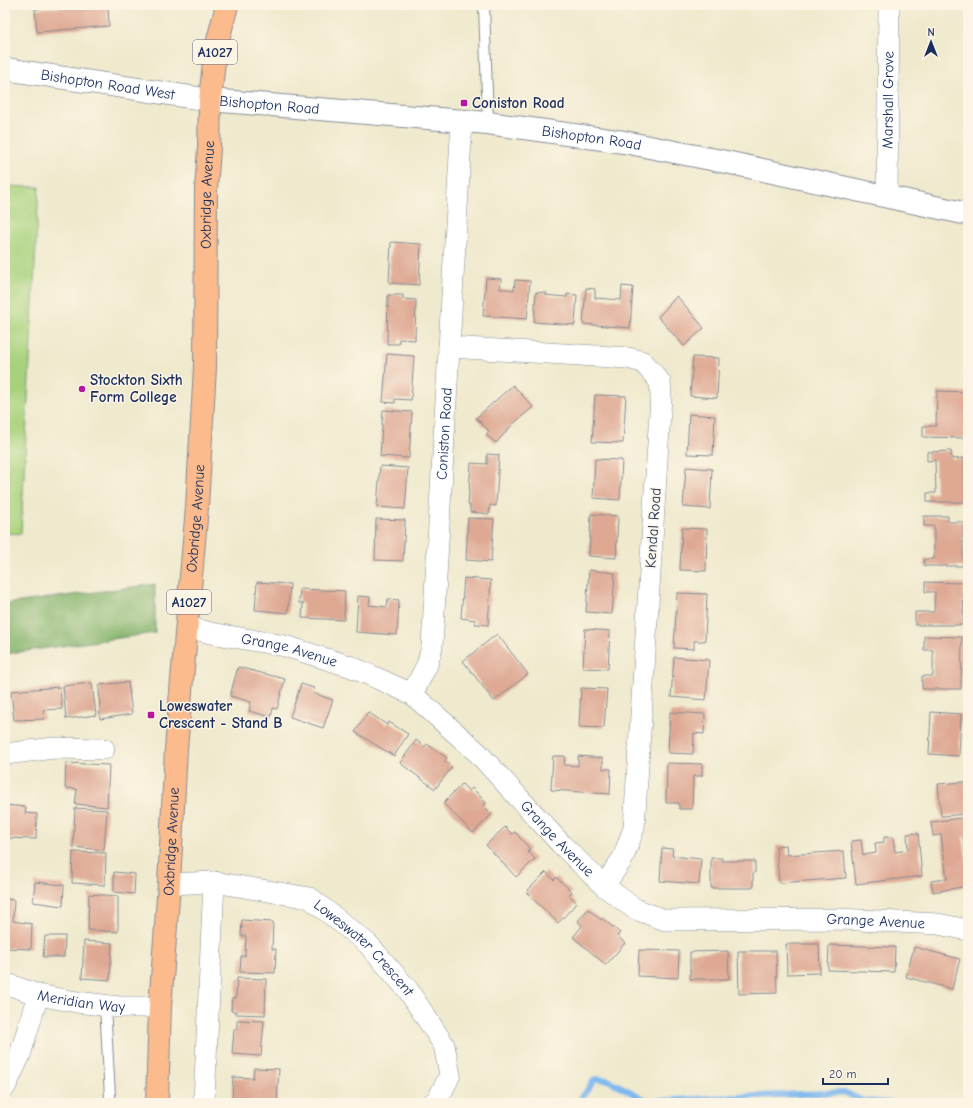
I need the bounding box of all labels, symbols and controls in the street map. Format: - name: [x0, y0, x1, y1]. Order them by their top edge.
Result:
- north arrow: [911, 22, 951, 62]
- text: N: [927, 26, 935, 39]
- road number: A1027: [193, 40, 237, 64]
- street label: Marshall Grove: [878, 51, 898, 149]
- street label: Bishopton Road West: [40, 66, 177, 104]
- street label: Bishopton Road: [219, 92, 320, 118]
- place label: Coniston Road: [472, 94, 565, 112]
- marker: Coniston Road: [459, 98, 469, 108]
- street label: Bishopton Road: [541, 122, 643, 154]
- street label: Oxbridge Avenue: [197, 140, 218, 249]
- place label: Stockton Sixth Form College: [90, 371, 183, 406]
- marker: Stockton Sixth Form College: [77, 384, 87, 394]
- street label: Coniston Road: [433, 387, 456, 480]
- street label: Oxbridge Avenue: [182, 463, 208, 573]
- street label: Kendal Road: [641, 487, 665, 569]
- road number: A1027: [167, 590, 211, 614]
- street label: Grange Avenue: [240, 629, 340, 671]
- place label: Loweswater Crescent - Stand B: [159, 697, 283, 732]
- marker: Loweswater Crescent - Stand B: [146, 710, 156, 720]
- street label: Oxbridge Avenue: [159, 786, 183, 896]
- street label: Grange Avenue: [517, 797, 598, 881]
- street label: Loweswater Crescent: [310, 896, 419, 1000]
- street label: Grange Avenue: [826, 910, 926, 932]
- street label: Meridian Way: [36, 986, 125, 1016]
- scale bar: [823, 1060, 888, 1086]
- text: 20 m: [829, 1067, 857, 1081]

